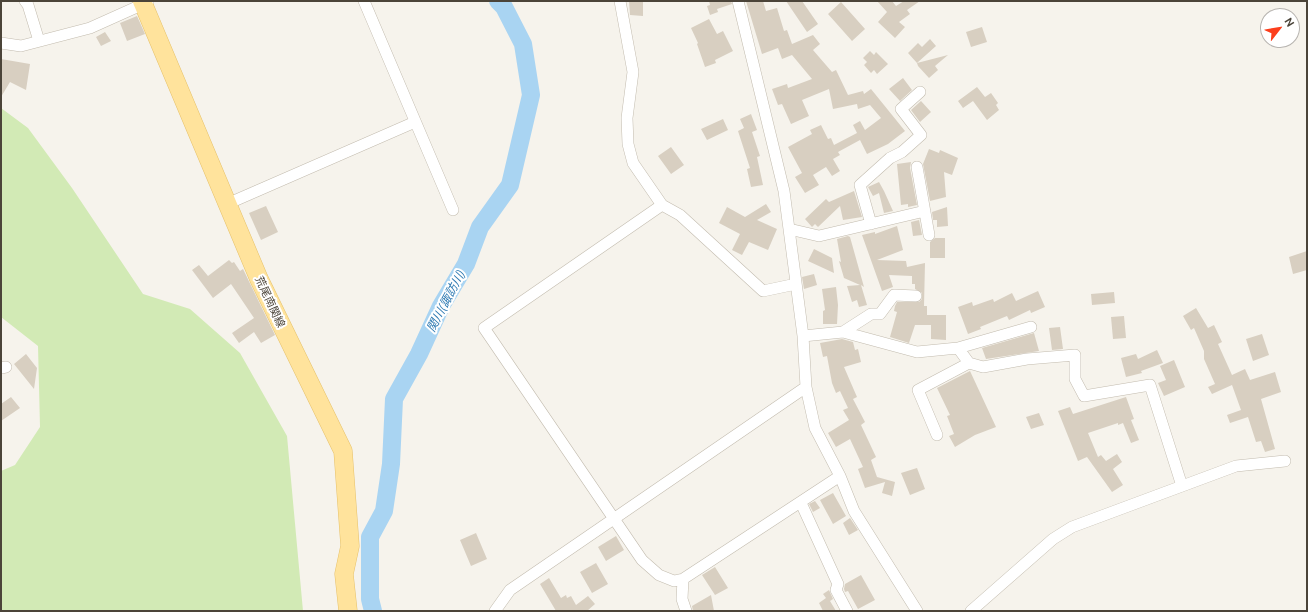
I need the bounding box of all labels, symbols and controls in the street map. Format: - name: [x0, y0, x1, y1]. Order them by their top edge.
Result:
- north arrow: [1260, 8, 1300, 48]
- text: N: [1282, 16, 1297, 29]
- water label: 関川(諏訪川): [424, 268, 468, 334]
- street label: 荒尾南関線: [252, 274, 288, 330]

